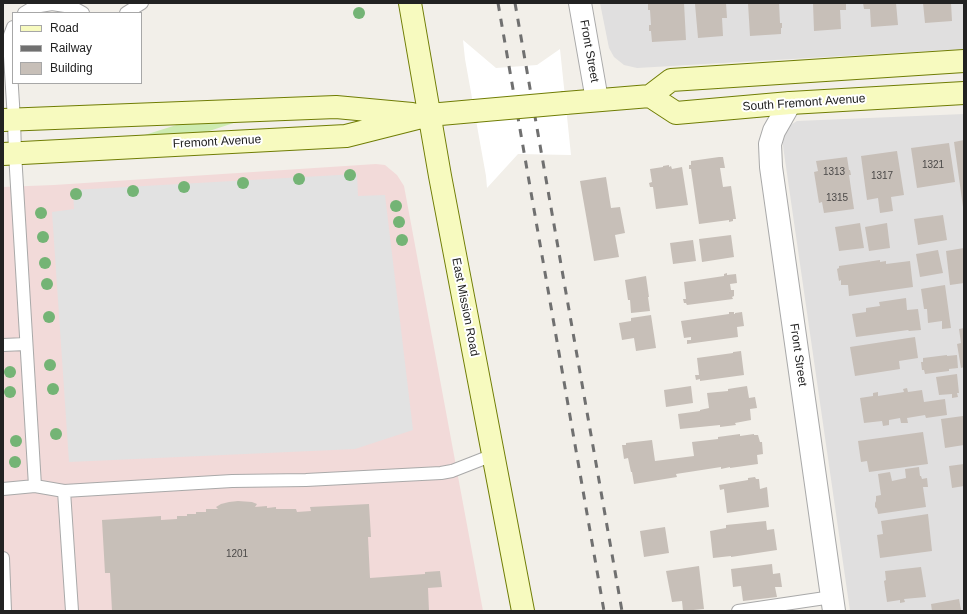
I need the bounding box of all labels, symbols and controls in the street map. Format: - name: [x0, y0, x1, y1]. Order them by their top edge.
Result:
- legend: [12, 12, 142, 84]
- street label: Front Street: [576, 19, 602, 83]
- text: Road: [50, 21, 79, 35]
- text: Railway: [50, 41, 92, 55]
- text: Building: [50, 61, 93, 75]
- street label: South Fremont Avenue: [742, 92, 866, 114]
- street label: Fremont Avenue: [172, 132, 262, 152]
- house number: 1321: [922, 159, 944, 171]
- house number: 1313: [823, 166, 845, 178]
- house number: 1317: [871, 170, 893, 182]
- house number: 1315: [826, 192, 848, 204]
- street label: East Mission Road: [448, 257, 482, 357]
- street label: Front Street: [786, 323, 810, 387]
- house number: 1201: [226, 548, 248, 560]

